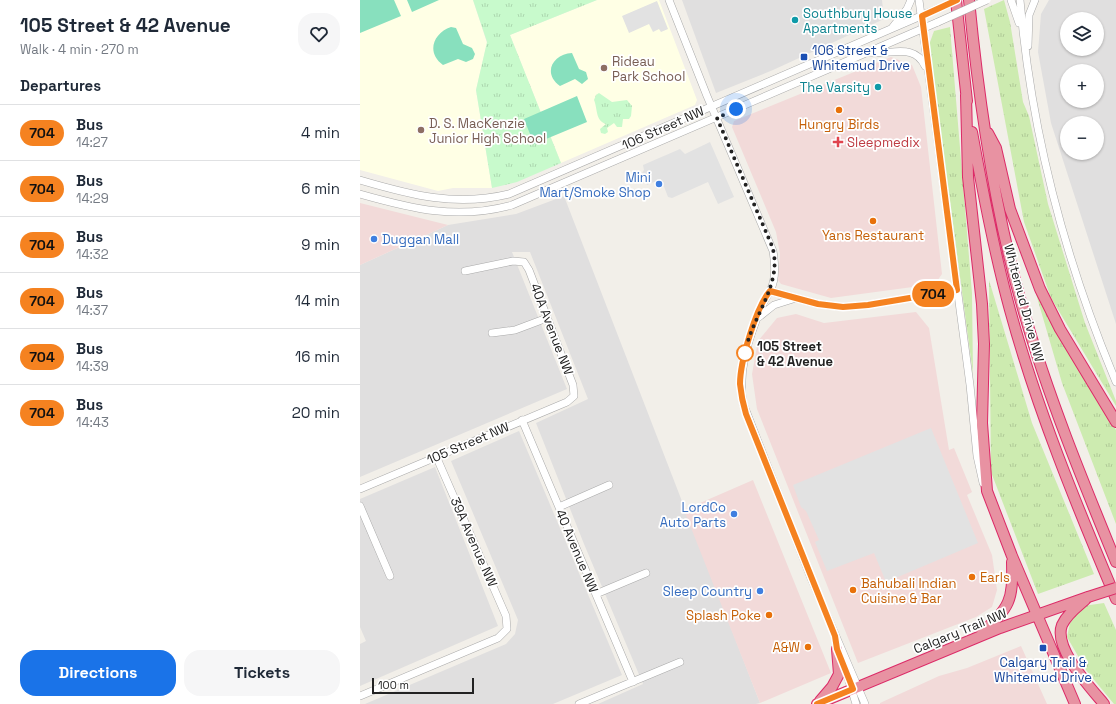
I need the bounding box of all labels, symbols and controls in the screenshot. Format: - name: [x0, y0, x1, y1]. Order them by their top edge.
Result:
- place label: Southbury House Apartments: [803, 5, 913, 37]
- map controls: [1060, 12, 1104, 160]
- button: layers: [1060, 12, 1104, 56]
- text: 105 Street & 42 Avenue: [20, 13, 231, 38]
- button: heart: [298, 13, 340, 55]
- marker: Southbury House Apartments: [790, 15, 800, 25]
- text: Walk · 4 min · 270 m: [20, 41, 139, 58]
- place label: 106 Street & Whitemud Drive: [812, 42, 910, 74]
- marker: 106 Street & Whitemud Drive: [799, 52, 809, 62]
- place label: Rideau Park School: [612, 53, 685, 85]
- marker: Rideau Park School: [599, 63, 609, 73]
- button: +: [1060, 64, 1104, 108]
- text: Departures: [20, 76, 101, 95]
- place label: The Varsity: [800, 79, 870, 96]
- marker: The Varsity: [873, 82, 883, 92]
- your location: [726, 99, 746, 119]
- street label: 106 Street NW: [619, 102, 707, 154]
- marker: Hungry Birds: [834, 105, 844, 115]
- text: Bus: [76, 115, 103, 134]
- place label: D. S. MacKenzie Junior High School: [429, 115, 546, 147]
- place label: Hungry Birds: [799, 116, 879, 133]
- button: −: [1060, 116, 1104, 160]
- text: 4 min: [301, 123, 340, 142]
- text: 704: [29, 124, 55, 142]
- marker: D. S. MacKenzie Junior High School: [416, 125, 426, 135]
- text: 14:27: [76, 134, 108, 151]
- place label: Sleepmedix: [847, 134, 920, 151]
- marker: Sleepmedix: [832, 136, 844, 148]
- place label: Mini Mart/Smoke Shop: [539, 169, 651, 201]
- text: Bus: [76, 171, 103, 190]
- text: 6 min: [301, 179, 340, 198]
- marker: Mini Mart/Smoke Shop: [654, 179, 664, 189]
- text: 704: [29, 180, 55, 198]
- text: 14:29: [76, 190, 109, 207]
- marker: Yans Restaurant: [868, 216, 878, 226]
- text: Bus: [76, 227, 103, 246]
- place label: Yans Restaurant: [822, 227, 924, 244]
- place label: Duggan Mall: [382, 231, 459, 248]
- marker: Duggan Mall: [369, 234, 379, 244]
- text: 9 min: [301, 235, 340, 254]
- text: 704: [29, 236, 55, 254]
- street label: Whitemud Drive NW: [1000, 242, 1048, 364]
- text: 14:32: [76, 246, 109, 263]
- street label: 40A Avenue NW: [527, 281, 577, 377]
- line badge: 704: [910, 281, 956, 307]
- text: Bus: [76, 283, 103, 302]
- text: 704: [920, 285, 946, 303]
- text: 14 min: [295, 291, 340, 310]
- text: 704: [29, 292, 55, 310]
- text: 14:37: [76, 302, 108, 319]
- place label: 105 Street & 42 Avenue: [757, 338, 833, 370]
- text: Bus: [76, 339, 103, 358]
- marker: 105 Street & 42 Avenue: [736, 344, 754, 362]
- text: 16 min: [295, 347, 340, 366]
- text: 704: [29, 348, 55, 366]
- text: 14:39: [76, 358, 109, 375]
- text: Bus: [76, 395, 103, 414]
- text: 20 min: [292, 403, 340, 422]
- text: 704: [29, 404, 55, 422]
- text: 14:43: [76, 414, 109, 431]
- street label: 105 Street NW: [424, 418, 512, 468]
- street label: 39A Avenue NW: [447, 495, 501, 589]
- place label: LordCo Auto Parts: [660, 499, 726, 531]
- street label: 40 Avenue NW: [552, 507, 602, 595]
- marker: LordCo Auto Parts: [729, 509, 739, 519]
- place label: Earls: [980, 569, 1010, 586]
- marker: Earls: [967, 572, 977, 582]
- place label: Bahubali Indian Cuisine & Bar: [861, 575, 957, 607]
- place label: Sleep Country: [663, 583, 752, 600]
- marker: Bahubali Indian Cuisine & Bar: [848, 585, 858, 595]
- marker: Sleep Country: [755, 586, 765, 596]
- street label: Calgary Trail NW: [911, 605, 1009, 657]
- place label: Splash Poke: [686, 607, 761, 624]
- marker: Splash Poke: [764, 610, 774, 620]
- place label: A&W: [773, 639, 800, 656]
- marker: A&W: [803, 642, 813, 652]
- marker: Calgary Trail & Whitemud Drive: [1038, 643, 1048, 653]
- button: Directions: [20, 650, 176, 696]
- button: Tickets: [184, 650, 340, 696]
- place label: Calgary Trail & Whitemud Drive: [994, 654, 1092, 686]
- scale bar: [372, 676, 474, 695]
- text: 100 m: [378, 678, 409, 692]

